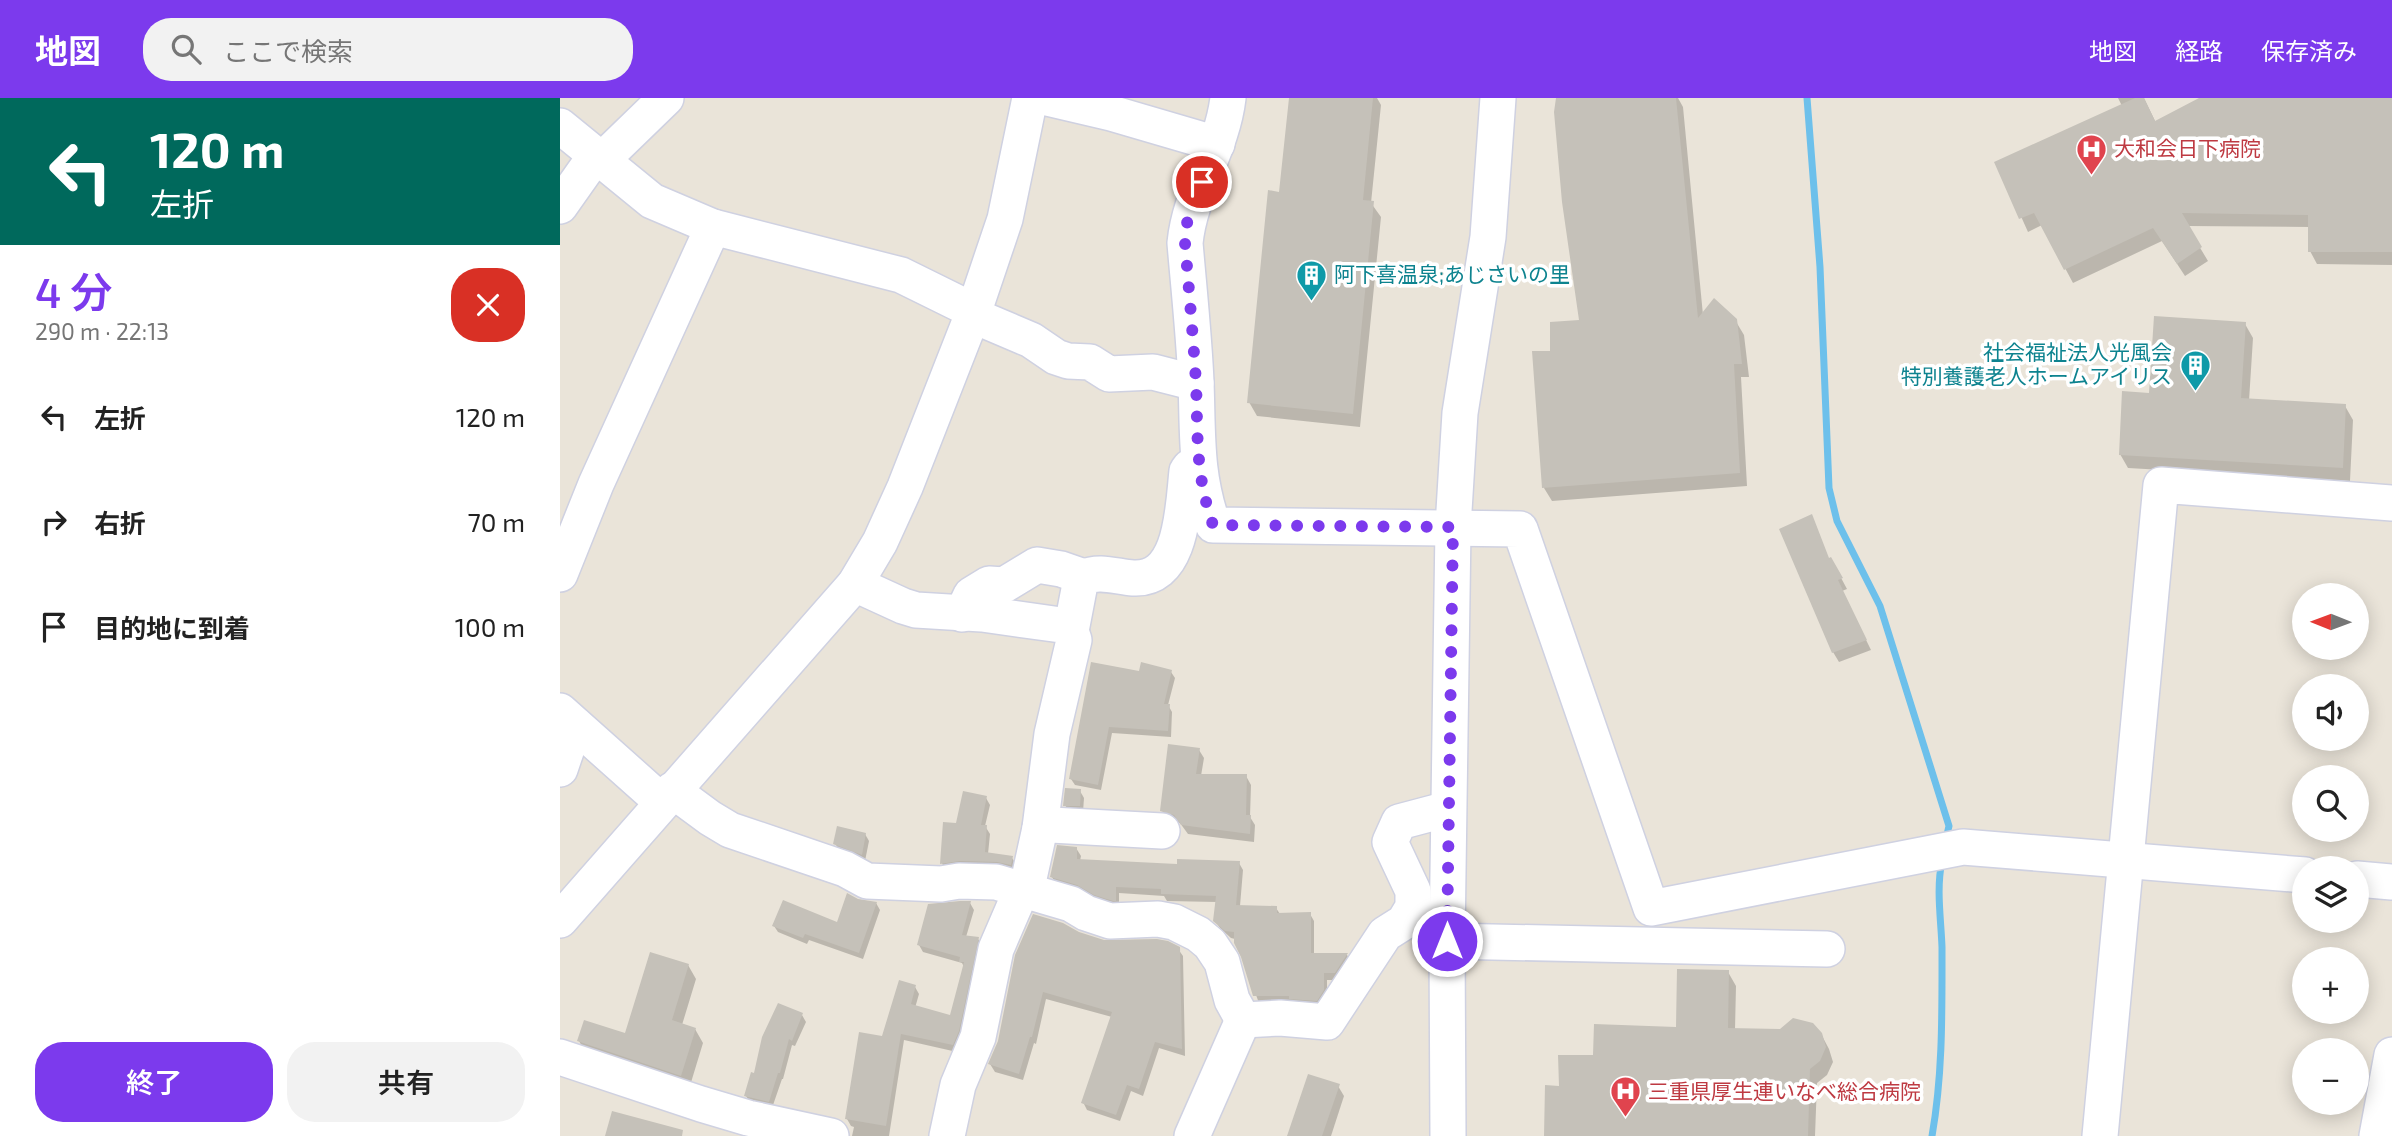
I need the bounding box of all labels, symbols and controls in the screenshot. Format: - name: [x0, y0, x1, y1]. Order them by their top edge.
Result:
- search box: [143, 18, 633, 81]
- text: 地図: [35, 30, 101, 70]
- icon: search: [167, 30, 205, 68]
- text: ここで検索: [223, 35, 353, 66]
- text: 地図: [2089, 36, 2137, 65]
- text: 経路: [2175, 36, 2223, 65]
- text: 保存済み: [2261, 36, 2357, 65]
- text: 120 m: [150, 119, 284, 178]
- icon: left: [35, 126, 126, 217]
- hospital icon: 大和会日下病院: [2074, 132, 2108, 176]
- place label: 大和会日下病院: [2114, 135, 2261, 160]
- pin: [1172, 152, 1232, 212]
- icon: arrive: [1183, 163, 1221, 201]
- text: 左折: [150, 184, 214, 222]
- building icon: 阿下喜温泉;あじさいの里: [1294, 258, 1328, 302]
- place label: 阿下喜温泉;あじさいの里: [1334, 261, 1570, 286]
- text: 4 分: [35, 266, 113, 316]
- button: close: [451, 268, 525, 342]
- text: 290 m · 22:13: [35, 317, 169, 345]
- place label: 社会福祉法人光風会 特別養護老人ホームアイリス: [1901, 339, 2172, 388]
- building icon: 社会福祉法人光風会 特別養護老人ホームアイリス: [2178, 348, 2212, 392]
- icon: left: [35, 398, 73, 436]
- text: 120 m: [456, 401, 525, 432]
- text: 左折: [94, 402, 146, 433]
- icon: right: [35, 503, 73, 541]
- text: 70 m: [467, 506, 525, 537]
- text: 右折: [94, 507, 146, 538]
- north arrow: [2292, 583, 2370, 660]
- map controls: [2292, 583, 2369, 1115]
- icon: arrive: [35, 608, 73, 646]
- text: 100 m: [455, 611, 525, 642]
- text: 目的地に到着: [94, 612, 250, 643]
- button: sound: [2292, 674, 2369, 751]
- button: search: [2292, 765, 2369, 842]
- button: layers: [2292, 856, 2369, 933]
- position arrow: [1410, 904, 1484, 978]
- button: +: [2292, 947, 2369, 1024]
- button: −: [2292, 1038, 2369, 1115]
- button: 終了: [35, 1042, 273, 1122]
- button: 共有: [287, 1042, 525, 1122]
- hospital icon: 三重県厚生連いなべ総合病院: [1608, 1075, 1642, 1119]
- place label: 三重県厚生連いなべ総合病院: [1648, 1078, 1921, 1103]

